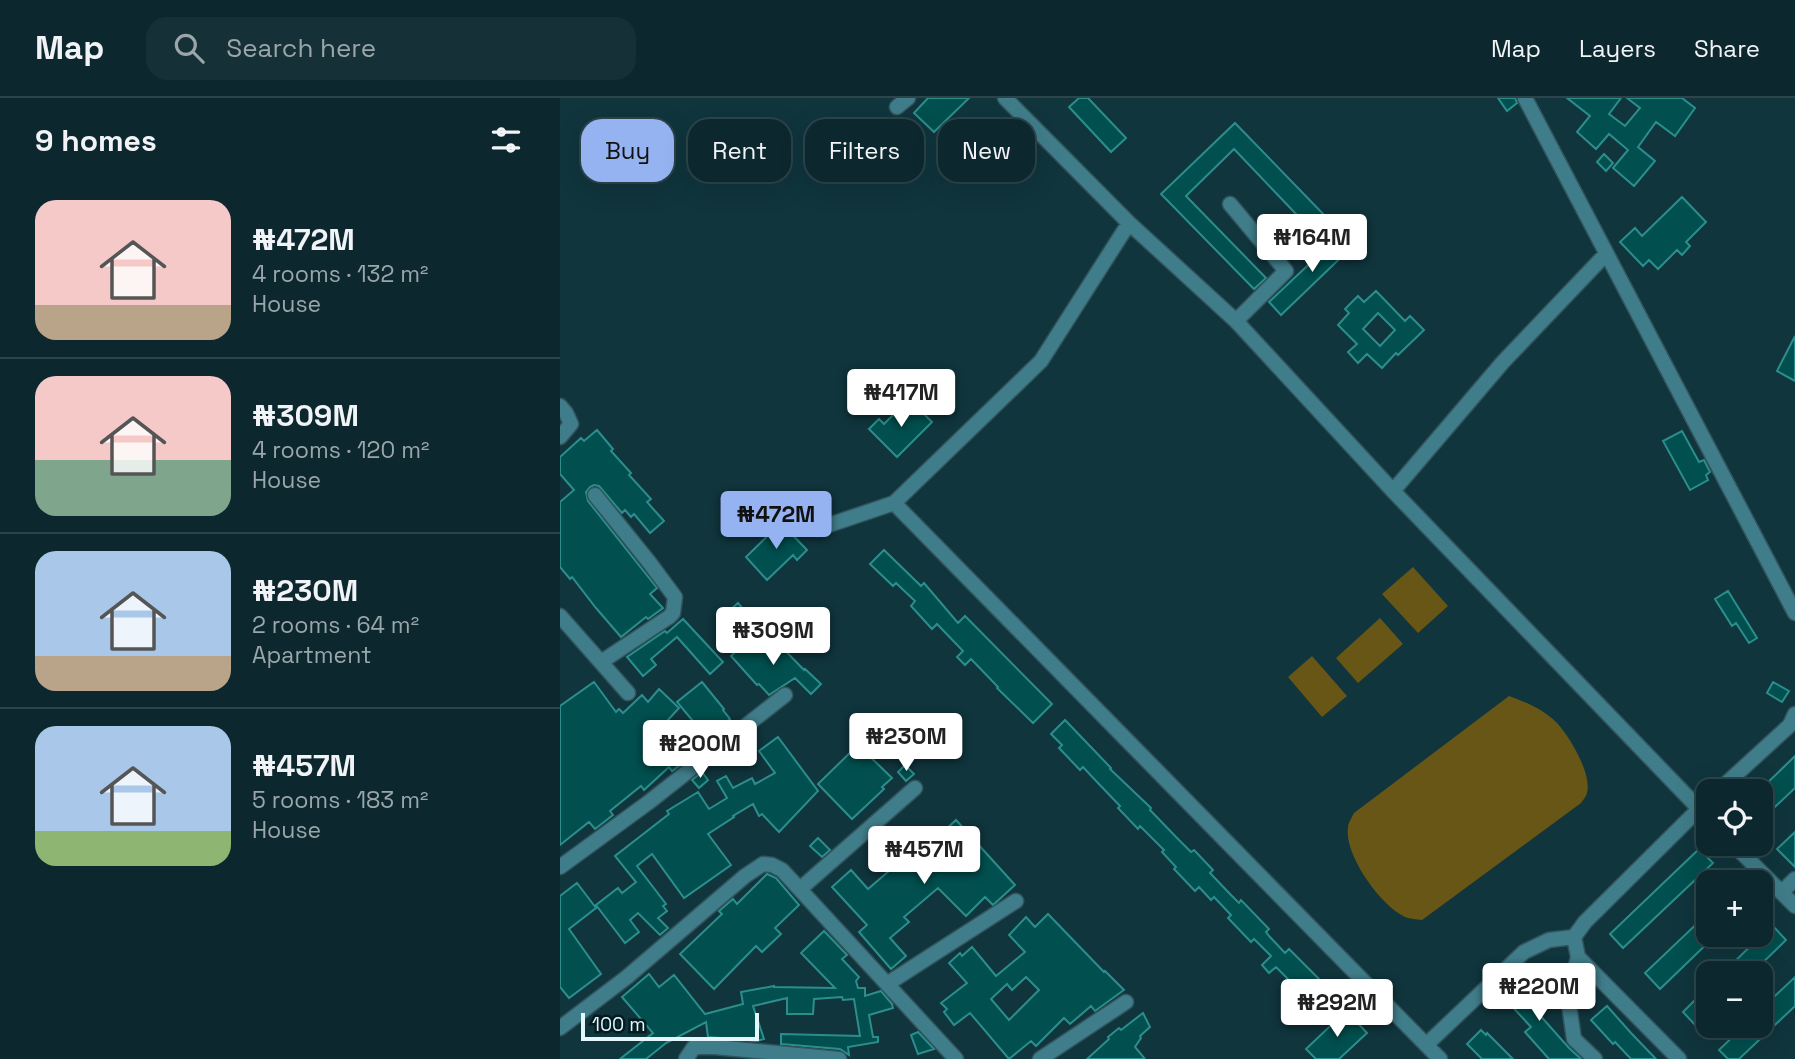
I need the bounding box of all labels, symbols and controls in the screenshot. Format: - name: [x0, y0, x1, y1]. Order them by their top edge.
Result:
- search box: [146, 17, 636, 80]
- text: Map: [35, 27, 104, 69]
- icon: search: [170, 29, 208, 67]
- text: Search here: [226, 31, 376, 65]
- text: Map: [1491, 33, 1541, 64]
- text: Layers: [1579, 33, 1656, 64]
- text: Share: [1694, 33, 1760, 64]
- chip: Buy: [581, 119, 674, 182]
- chip: Rent: [688, 119, 791, 182]
- chip: Filters: [805, 119, 924, 182]
- chip: New: [938, 119, 1035, 182]
- text: 9 homes: [35, 121, 157, 160]
- icon: filters: [487, 121, 525, 159]
- pin: ₦164M: [1263, 214, 1361, 274]
- text: ₦472M: [252, 220, 355, 259]
- text: ₦164M: [1273, 222, 1351, 252]
- icon: home: [91, 228, 175, 312]
- text: 4 rooms · 132 m²: [252, 259, 428, 289]
- text: House: [252, 289, 321, 319]
- pin: ₦417M: [852, 370, 950, 429]
- text: ₦417M: [863, 377, 939, 407]
- text: ₦309M: [252, 396, 359, 435]
- icon: home: [91, 404, 175, 488]
- text: 4 rooms · 120 m²: [252, 435, 429, 465]
- text: House: [252, 465, 321, 495]
- pin: ₦472M: [727, 491, 825, 551]
- text: ₦472M: [737, 499, 815, 529]
- text: ₦230M: [252, 571, 358, 610]
- icon: home: [91, 579, 175, 663]
- pin: ₦309M: [724, 608, 822, 667]
- text: 2 rooms · 64 m²: [252, 610, 419, 640]
- text: ₦309M: [732, 615, 814, 645]
- text: Apartment: [252, 640, 372, 670]
- pin: ₦230M: [857, 714, 955, 773]
- pin: ₦200M: [651, 720, 749, 780]
- text: ₦230M: [865, 721, 947, 751]
- text: ₦200M: [659, 728, 741, 758]
- text: ₦457M: [252, 746, 356, 785]
- icon: home: [91, 754, 175, 838]
- map controls: [1696, 779, 1773, 1038]
- button: locate: [1696, 779, 1773, 856]
- text: 5 rooms · 183 m²: [252, 785, 428, 815]
- text: House: [252, 815, 321, 845]
- pin: ₦457M: [875, 826, 973, 886]
- text: ₦457M: [884, 834, 964, 864]
- button: +: [1696, 870, 1773, 947]
- button: −: [1696, 961, 1773, 1038]
- pin: ₦220M: [1490, 964, 1588, 1023]
- text: ₦220M: [1498, 971, 1580, 1001]
- pin: ₦292M: [1288, 979, 1386, 1039]
- text: ₦292M: [1297, 987, 1377, 1017]
- scale bar: [581, 1010, 760, 1042]
- text: 100 m: [592, 1012, 646, 1037]

